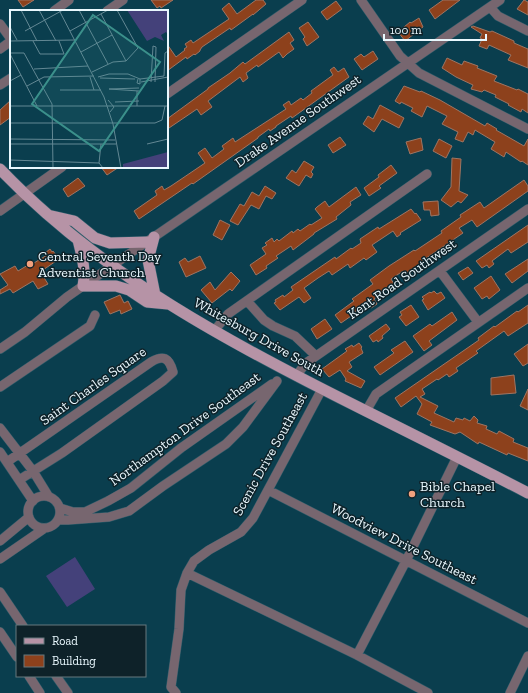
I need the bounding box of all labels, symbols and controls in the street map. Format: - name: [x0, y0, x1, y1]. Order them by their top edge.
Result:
- inset map: [10, 10, 168, 168]
- scale bar: [384, 16, 486, 42]
- text: 100 m: [390, 23, 422, 37]
- street label: Drake Avenue Southwest: [232, 71, 365, 171]
- street label: Kent Road Southwest: [344, 235, 460, 323]
- place label: Central Seventh Day Adventist Church: [38, 248, 162, 281]
- marker: Central Seventh Day Adventist Church: [25, 259, 35, 269]
- street label: Whitesburg Drive South: [191, 294, 327, 380]
- street label: Saint Charles Square: [37, 343, 150, 429]
- street label: Northampton Drive Southeast: [106, 368, 264, 490]
- street label: Scenic Drive Southeast: [229, 389, 311, 519]
- place label: Bible Chapel Church: [420, 478, 495, 511]
- marker: Bible Chapel Church: [407, 489, 417, 499]
- street label: Woodview Drive Southeast: [328, 500, 481, 589]
- legend: [16, 625, 146, 677]
- text: Road: [52, 634, 78, 648]
- text: Building: [52, 654, 96, 668]

